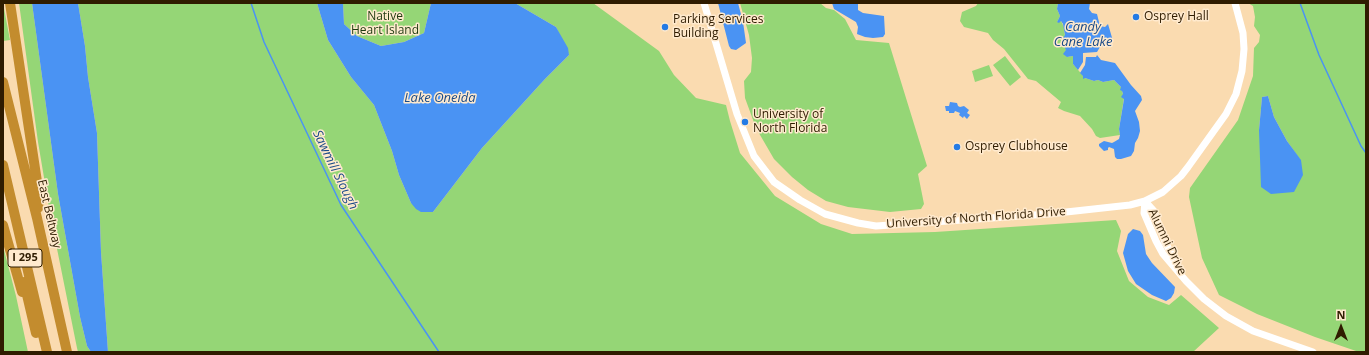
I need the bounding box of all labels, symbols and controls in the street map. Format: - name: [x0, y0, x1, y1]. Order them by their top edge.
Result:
- park label: Native Heart Island: [351, 10, 419, 38]
- place label: Osprey Hall: [1144, 10, 1209, 24]
- marker: Osprey Hall: [1131, 12, 1141, 22]
- place label: Parking Services Building: [673, 13, 764, 41]
- water label: Candy Cane Lake: [1054, 19, 1112, 50]
- marker: Parking Services Building: [660, 22, 670, 32]
- water label: Lake Oneida: [404, 90, 476, 106]
- place label: University of North Florida: [753, 108, 827, 136]
- marker: University of North Florida: [740, 117, 750, 127]
- water label: Sawmill Slough: [309, 128, 361, 212]
- place label: Osprey Clubhouse: [965, 140, 1068, 154]
- marker: Osprey Clubhouse: [952, 142, 962, 152]
- street label: East Beltway: [34, 178, 64, 250]
- street label: University of North Florida Drive: [886, 205, 1066, 231]
- street label: Alumni Drive: [1145, 207, 1189, 277]
- road number: I 295: [8, 249, 42, 267]
- north arrow: [1321, 307, 1361, 347]
- text: N: [1337, 307, 1345, 322]

